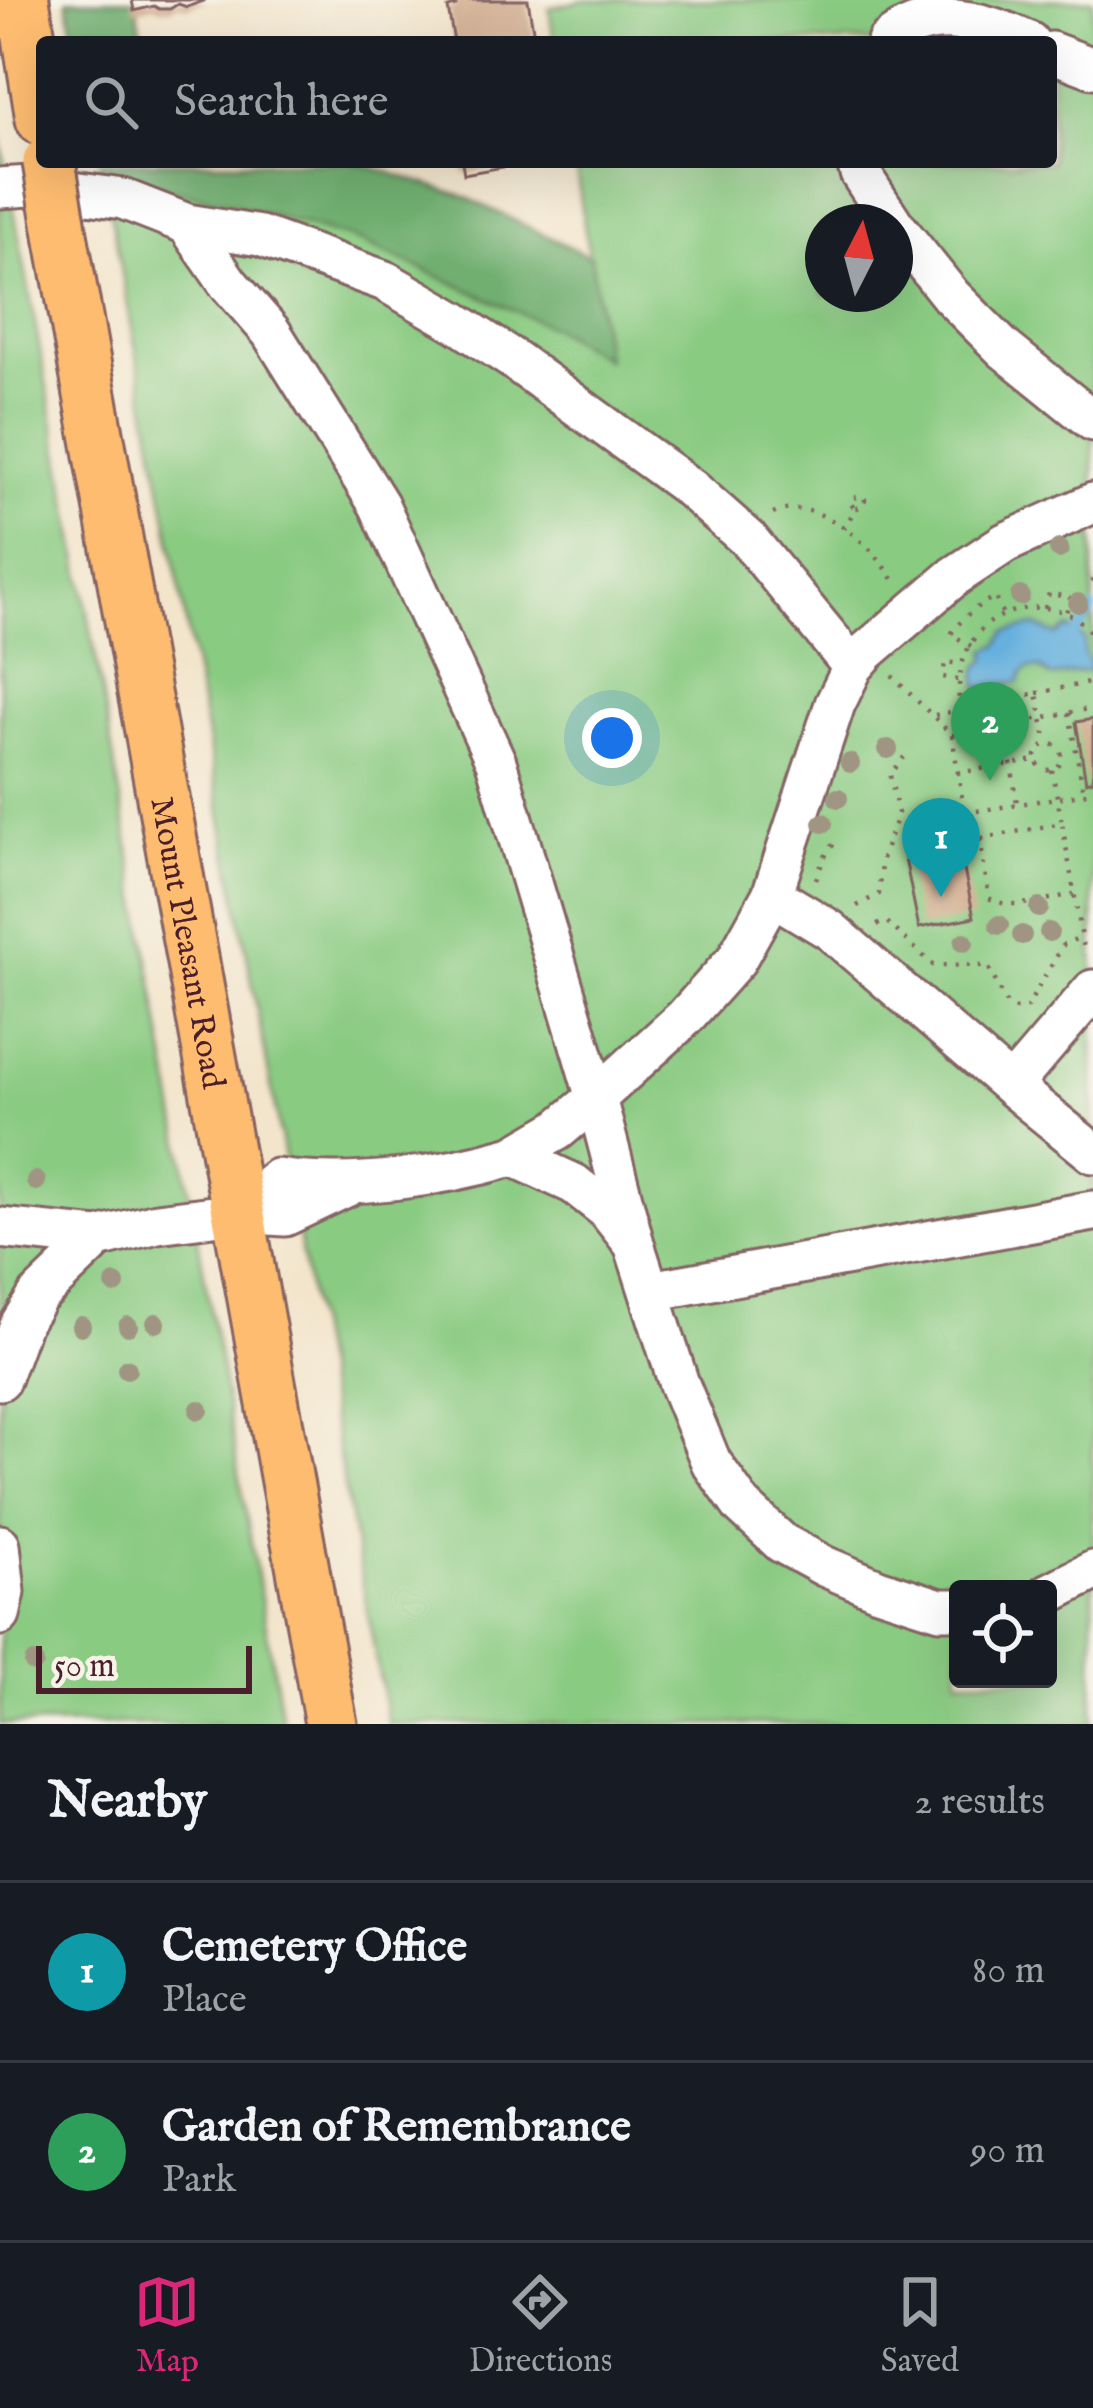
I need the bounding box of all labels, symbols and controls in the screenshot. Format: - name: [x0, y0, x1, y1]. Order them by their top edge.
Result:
- search box: [36, 36, 1057, 168]
- icon: search: [78, 69, 144, 135]
- text: Search here: [174, 74, 388, 131]
- north arrow: [805, 204, 913, 312]
- pin: 2: [951, 682, 1029, 781]
- your location: [582, 708, 642, 768]
- street label: Mount Pleasant Road: [139, 794, 233, 1093]
- pin: 1: [902, 798, 980, 897]
- map controls: [949, 1580, 1057, 1688]
- button: locate: [949, 1580, 1057, 1688]
- scale bar: [36, 1640, 252, 1693]
- text: 50 m: [54, 1646, 115, 1688]
- text: Nearby: [48, 1770, 207, 1835]
- text: 2 results: [914, 1778, 1045, 1827]
- text: Cemetery Office: [162, 1919, 467, 1976]
- text: 1: [80, 1947, 94, 1996]
- text: 80 m: [972, 1947, 1045, 1996]
- text: Place: [162, 1976, 247, 2025]
- text: Garden of Remembrance: [162, 2099, 631, 2156]
- text: 2: [78, 2127, 96, 2176]
- text: 90 m: [970, 2127, 1045, 2176]
- text: Park: [162, 2156, 236, 2205]
- tab: Map: [134, 2269, 200, 2383]
- tab: Directions: [469, 2269, 612, 2383]
- tab: Saved: [881, 2269, 959, 2383]

